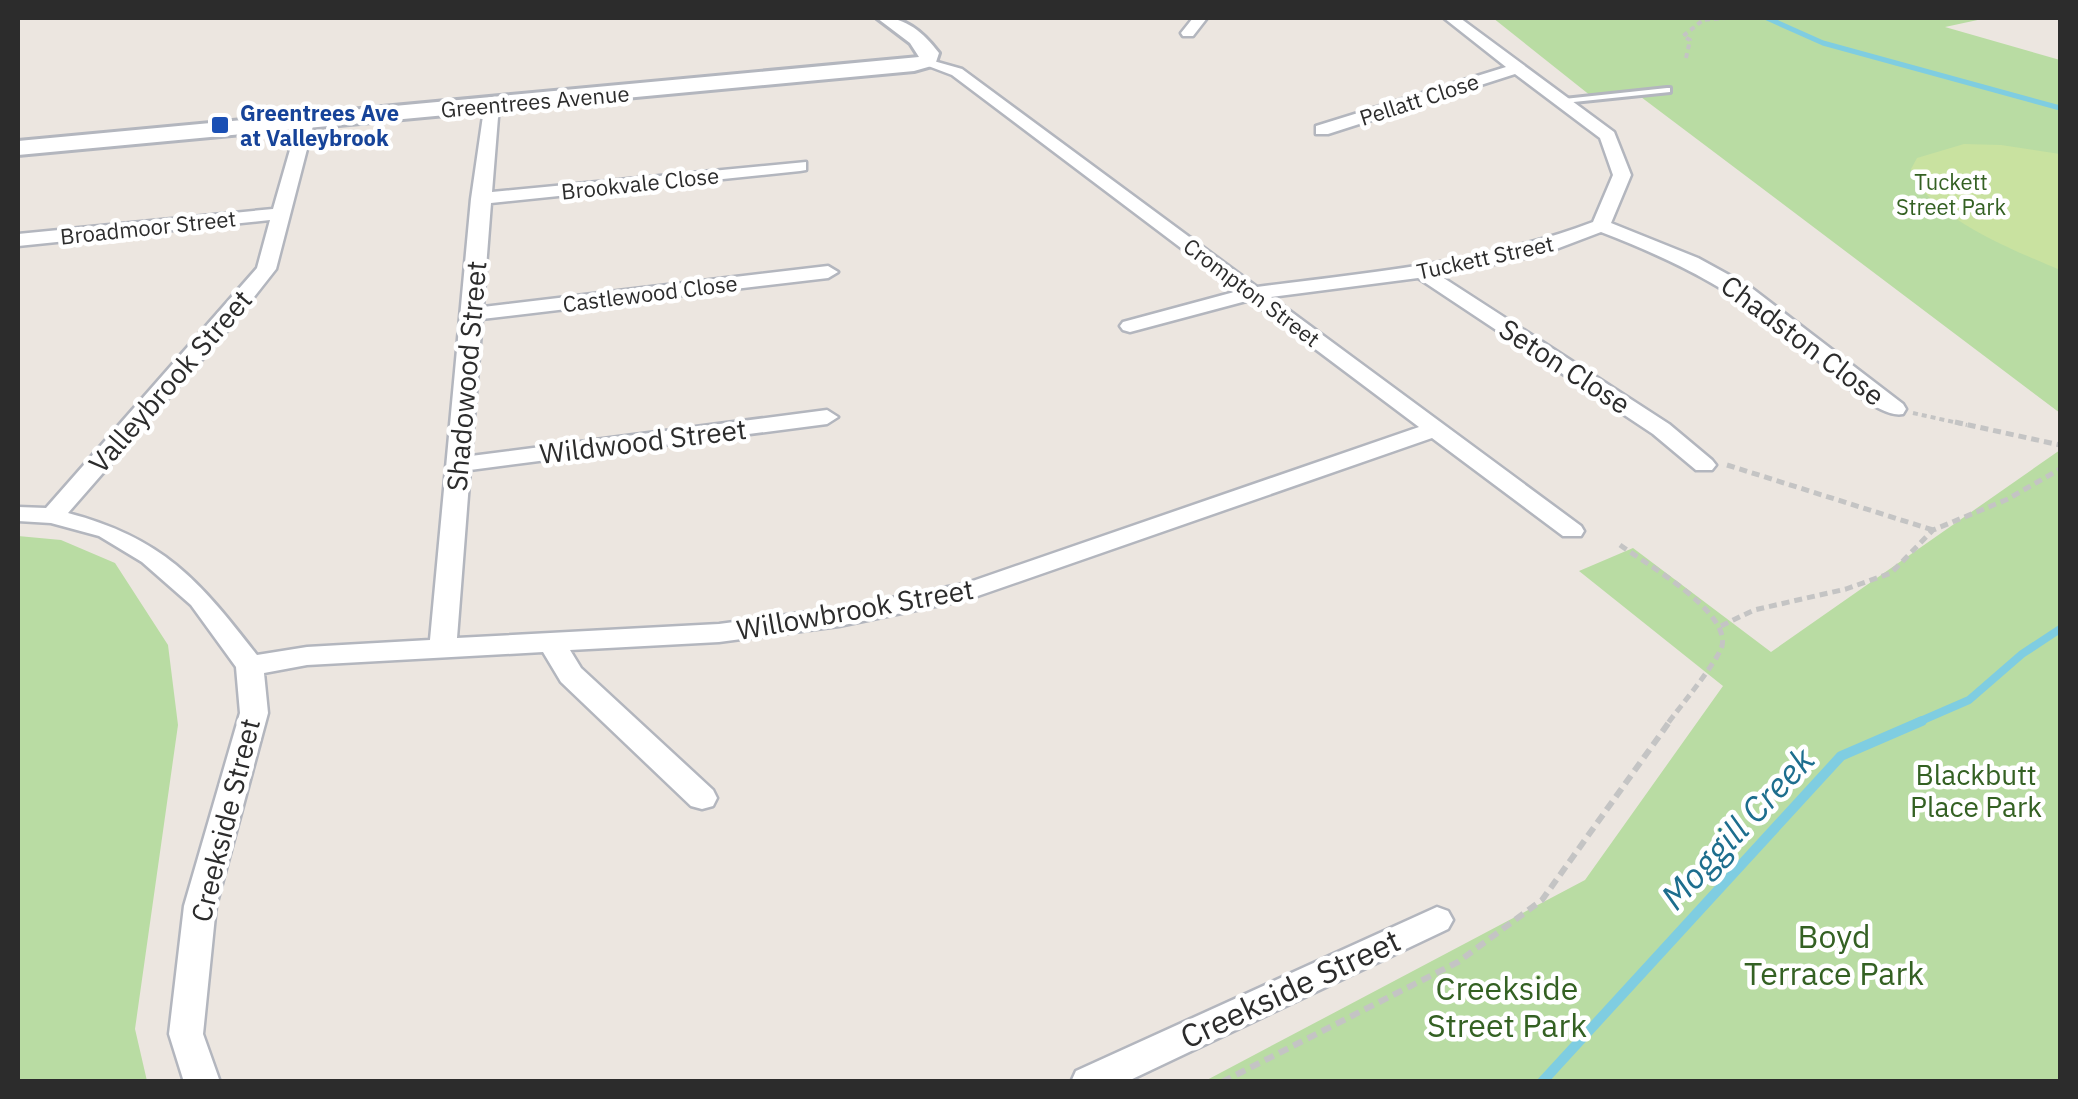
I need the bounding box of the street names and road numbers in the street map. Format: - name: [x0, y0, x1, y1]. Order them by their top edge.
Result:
- street label: Pellatt Close: [1356, 66, 1482, 132]
- street label: Greentrees Avenue: [440, 78, 630, 124]
- street label: Brookvale Close: [560, 160, 720, 206]
- street label: Broadmoor Street: [59, 203, 237, 251]
- street label: Tuckett Street: [1414, 228, 1556, 286]
- street label: Crompton Street: [1178, 231, 1326, 353]
- street label: Shadowood Street: [437, 259, 495, 493]
- street label: Chadston Close: [1714, 266, 1892, 414]
- street label: Castlewood Close: [561, 268, 739, 318]
- street label: Valleybrook Street: [80, 282, 260, 480]
- street label: Seton Close: [1492, 310, 1638, 422]
- street label: Wildwood Street: [537, 410, 749, 472]
- street label: Willowbrook Street: [734, 570, 976, 648]
- street label: Creekside Street: [182, 714, 268, 926]
- street label: Creekside Street: [1173, 919, 1407, 1057]

